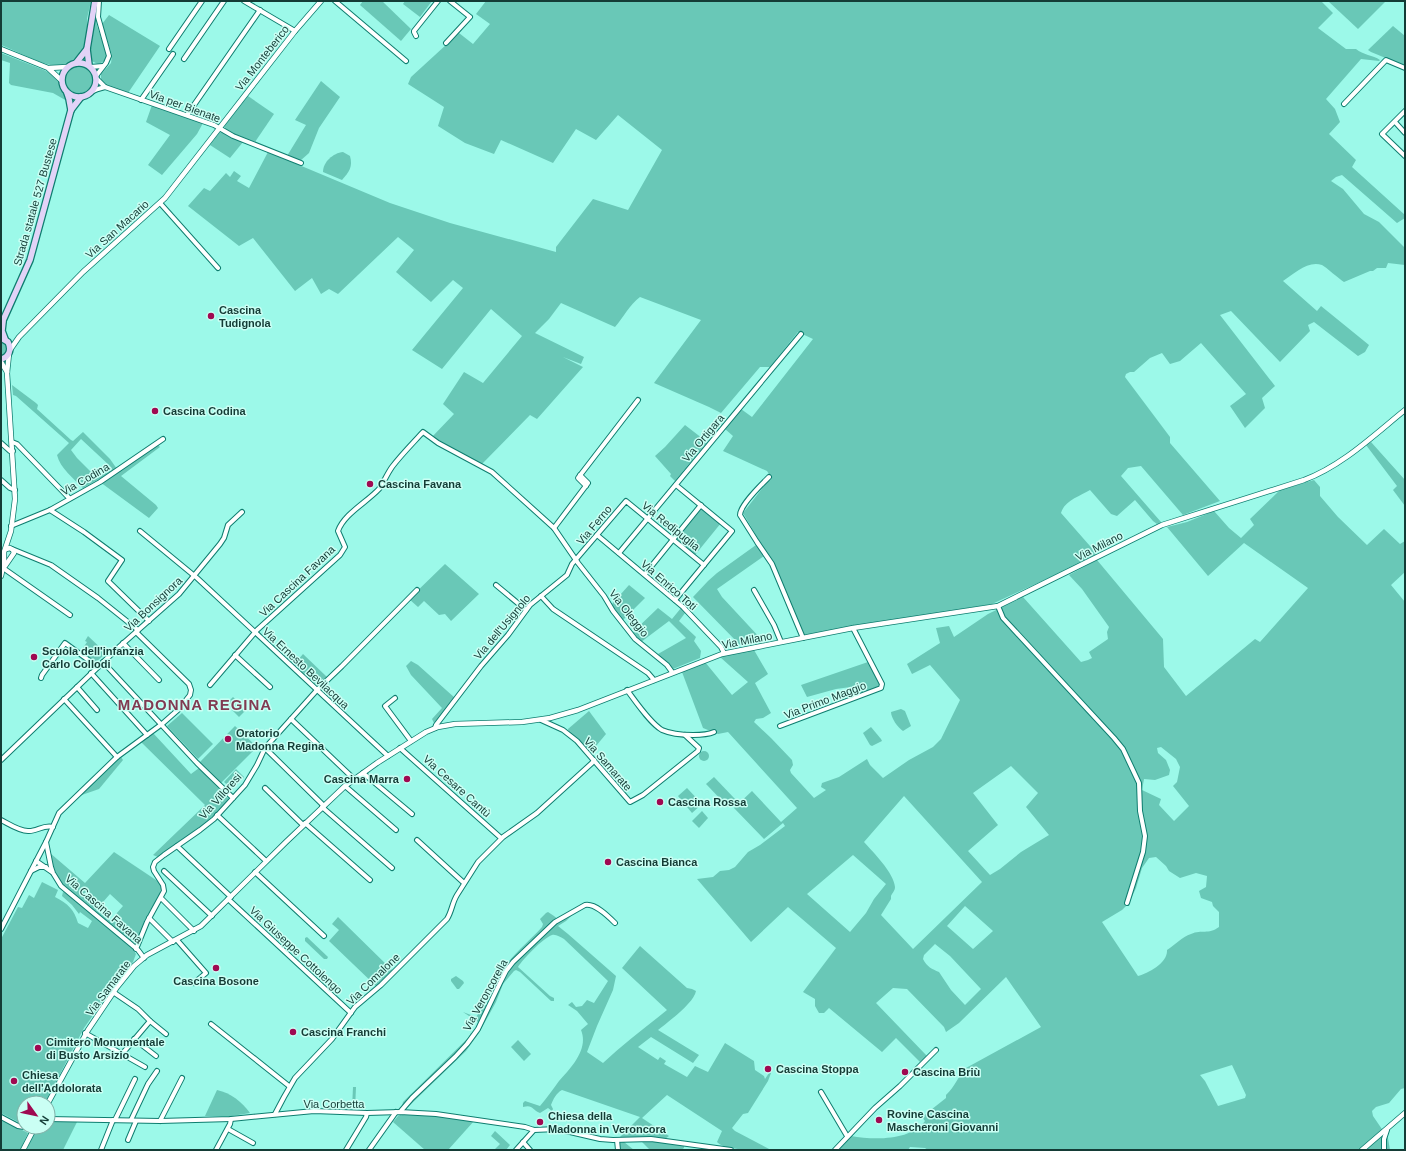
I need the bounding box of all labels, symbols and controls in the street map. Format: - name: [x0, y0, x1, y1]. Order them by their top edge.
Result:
- street label: Via Monteberico: [233, 23, 291, 93]
- street label: Via per Bienate: [148, 88, 222, 124]
- street label: Strada statale 527 Bustese: [11, 137, 59, 267]
- street label: Via San Macario: [83, 198, 151, 260]
- place label: Cascina Tudignola: [219, 304, 272, 329]
- marker: Cascina Tudignola: [206, 311, 216, 321]
- place label: Cascina Codina: [163, 405, 246, 417]
- marker: Cascina Codina: [150, 406, 160, 416]
- street label: Via Ortigara: [680, 411, 727, 464]
- street label: Via Codina: [59, 460, 112, 498]
- place label: Cascina Favana: [378, 478, 462, 490]
- marker: Cascina Favana: [365, 479, 375, 489]
- street label: Via Redipuglia: [640, 499, 703, 553]
- street label: Via Ferno: [574, 503, 614, 547]
- street label: Via Milano: [1073, 529, 1125, 563]
- street label: Via Cascina Favana: [257, 543, 338, 619]
- street label: Via Enrico Toti: [639, 558, 699, 612]
- street label: Via Bonsignora: [122, 574, 185, 634]
- street label: Via Oleggio: [607, 587, 651, 639]
- street label: Via dell'Usignolo: [471, 592, 533, 662]
- street label: Via Ernesto Bevilacqua: [260, 625, 352, 712]
- street label: Via Milano: [721, 629, 773, 651]
- place label: Scuola dell'infanzia Carlo Collodi: [42, 645, 145, 670]
- marker: Scuola dell'infanzia Carlo Collodi: [29, 652, 39, 662]
- street label: Via Primo Maggio: [782, 679, 868, 721]
- district label: MADONNA REGINA: [118, 696, 272, 713]
- place label: Oratorio Madonna Regina: [236, 727, 325, 752]
- marker: Oratorio Madonna Regina: [223, 734, 233, 744]
- street label: Via Samarate: [582, 735, 634, 793]
- street label: Via Cesare Cantù: [421, 753, 493, 819]
- street label: Via Villoresi: [196, 771, 244, 821]
- place label: Cascina Marra: [324, 773, 400, 785]
- marker: Cascina Marra: [402, 774, 412, 784]
- place label: Cascina Rossa: [668, 796, 747, 808]
- marker: Cascina Rossa: [655, 797, 665, 807]
- place label: Cascina Bianca: [616, 856, 698, 868]
- marker: Cascina Bianca: [603, 857, 613, 867]
- street label: Via Cascina Favana: [63, 872, 146, 946]
- street label: Via Giuseppe Cottolengo: [247, 904, 345, 996]
- street label: Via Comalone: [344, 951, 402, 1007]
- street label: Via Veroncorella: [460, 956, 510, 1033]
- street label: Via Samarate: [83, 958, 133, 1018]
- marker: Cascina Bosone: [211, 963, 221, 973]
- place label: Cascina Bosone: [173, 975, 259, 987]
- place label: Cascina Franchi: [301, 1026, 386, 1038]
- marker: Cascina Franchi: [288, 1027, 298, 1037]
- place label: Cimitero Monumentale di Busto Arsizio: [46, 1036, 165, 1061]
- marker: Cimitero Monumentale di Busto Arsizio: [33, 1043, 43, 1053]
- place label: Cascina Stoppa: [776, 1063, 859, 1075]
- marker: Cascina Stoppa: [763, 1064, 773, 1074]
- place label: Cascina Briù: [913, 1066, 980, 1078]
- marker: Cascina Briù: [900, 1067, 910, 1077]
- place label: Chiesa dell'Addolorata: [22, 1069, 103, 1094]
- marker: Chiesa dell'Addolorata: [9, 1076, 19, 1086]
- north arrow: [16, 1095, 56, 1135]
- street label: Via Corbetta: [304, 1098, 365, 1110]
- place label: Rovine Cascina Mascheroni Giovanni: [887, 1108, 998, 1133]
- place label: Chiesa della Madonna in Veroncora: [548, 1110, 667, 1135]
- text: N: [37, 1114, 52, 1127]
- marker: Rovine Cascina Mascheroni Giovanni: [874, 1115, 884, 1125]
- marker: Chiesa della Madonna in Veroncora: [535, 1117, 545, 1127]

